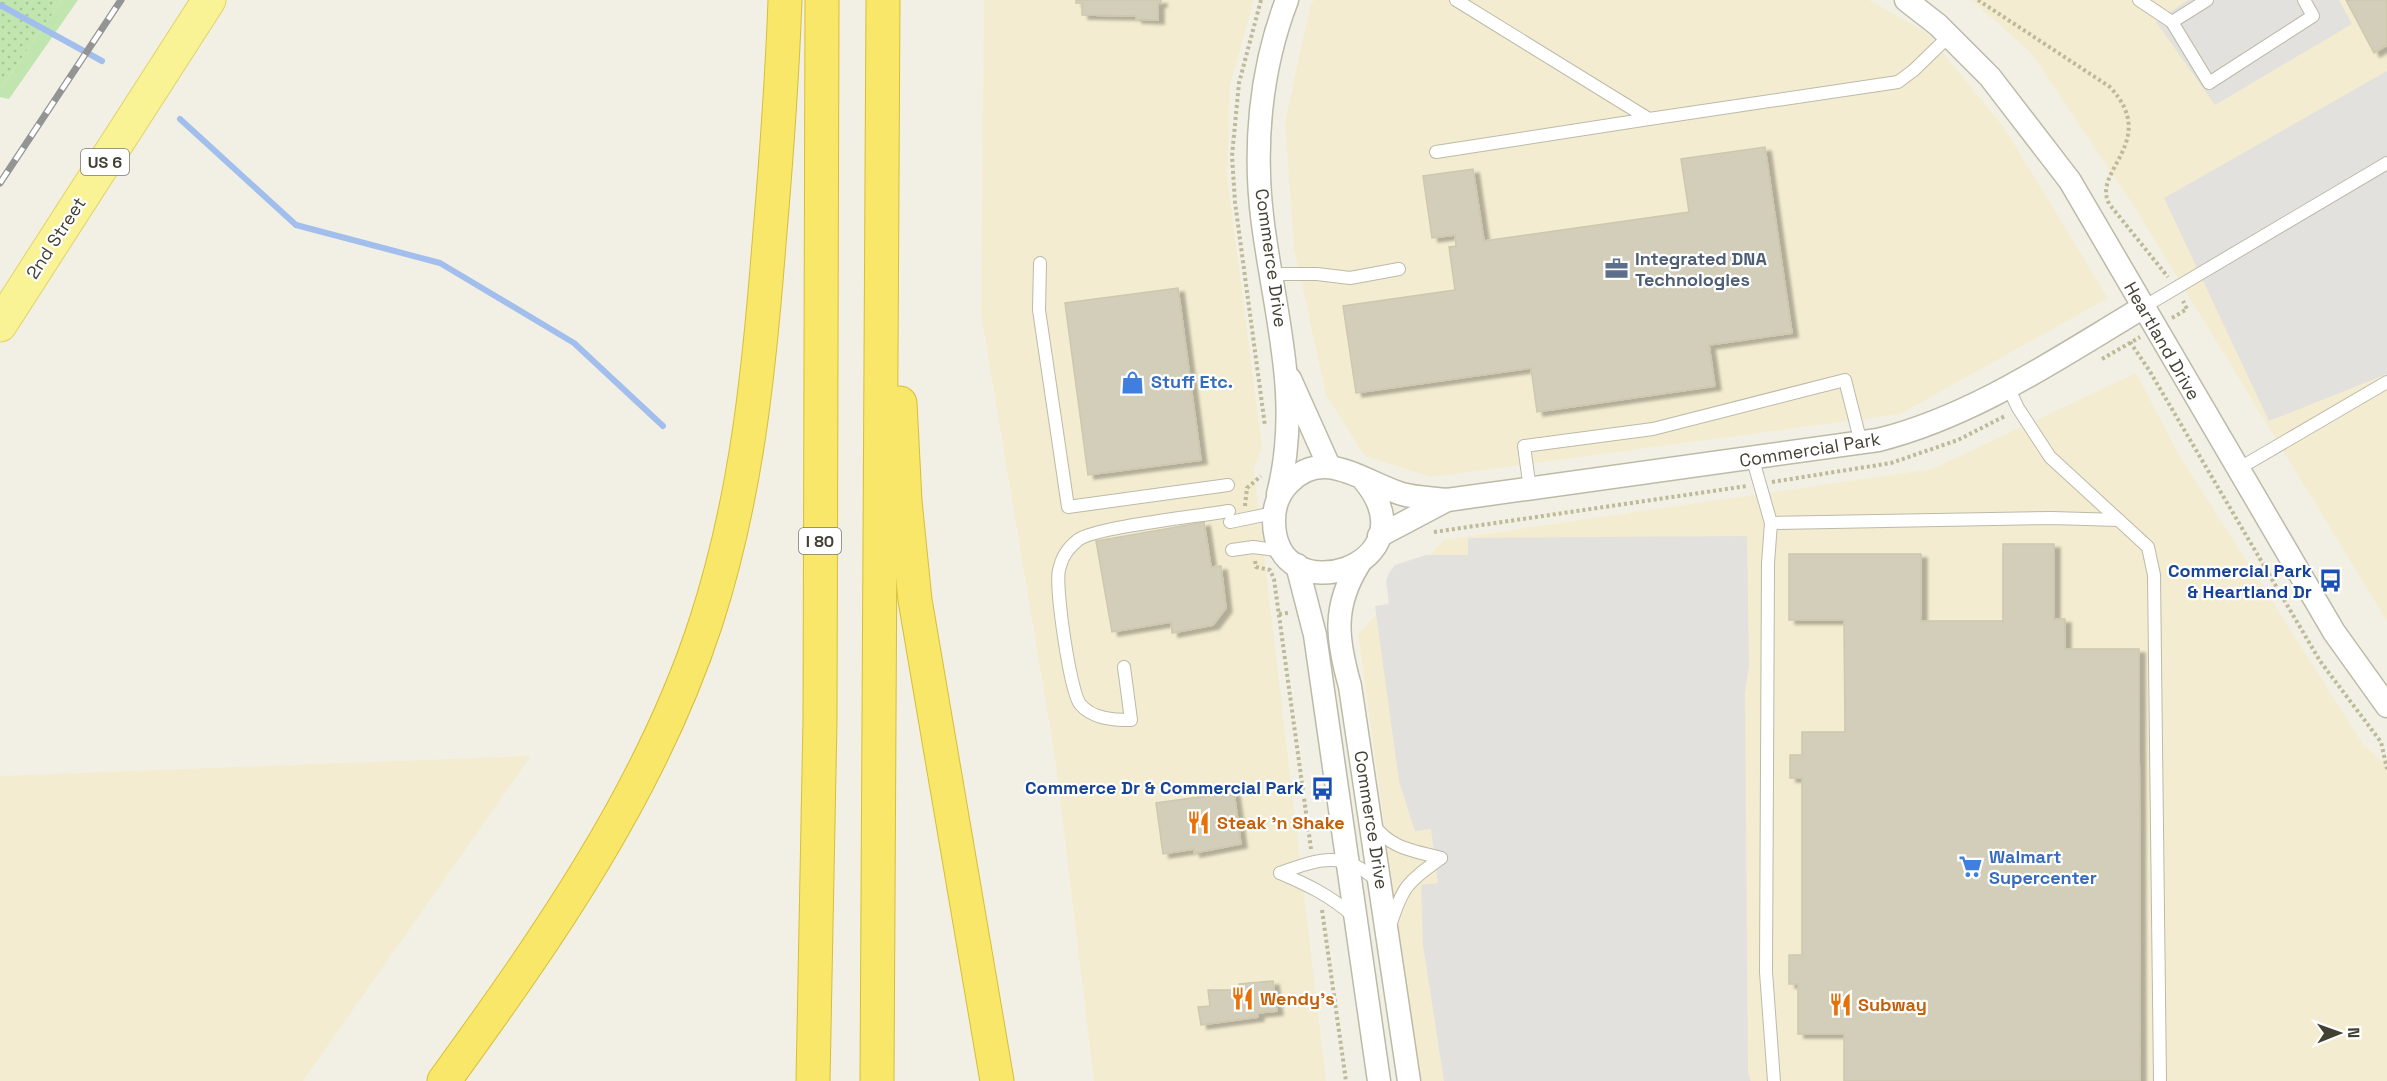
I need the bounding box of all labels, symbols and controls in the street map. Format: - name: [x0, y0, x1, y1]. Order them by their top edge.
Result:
- road number: US 6: [81, 149, 129, 175]
- street label: Commerce Drive: [1250, 187, 1293, 329]
- street label: 2nd Street: [21, 192, 91, 283]
- place label: Integrated DNA Technologies: [1635, 247, 1767, 291]
- office icon: Integrated DNA Technologies: [1604, 256, 1630, 282]
- street label: Heartland Drive: [2119, 277, 2206, 404]
- shop icon: Stuff Etc.: [1120, 369, 1146, 395]
- place label: Stuff Etc.: [1151, 370, 1233, 393]
- street label: Commercial Park: [1738, 427, 1883, 472]
- road number: I 80: [799, 528, 841, 554]
- place label: Commercial Park & Heartland Dr: [2168, 559, 2312, 603]
- bus stop icon: Commercial Park & Heartland Dr: [2317, 568, 2343, 594]
- street label: Commerce Drive: [1349, 749, 1394, 891]
- bus stop icon: Commerce Dr & Commercial Park: [1309, 775, 1335, 801]
- place label: Commerce Dr & Commercial Park: [1025, 776, 1304, 799]
- restaurant icon: Steak 'n Shake: [1186, 810, 1212, 836]
- place label: Steak 'n Shake: [1217, 811, 1345, 834]
- place label: Walmart Supercenter: [1989, 845, 2097, 889]
- supermarket icon: Walmart Supercenter: [1958, 854, 1984, 880]
- restaurant icon: Wendy's: [1229, 986, 1255, 1012]
- place label: Wendy's: [1260, 987, 1335, 1010]
- restaurant icon: Subway: [1827, 992, 1853, 1018]
- place label: Subway: [1858, 993, 1927, 1016]
- north arrow: [2309, 1003, 2369, 1063]
- text: N: [2343, 1027, 2364, 1038]

